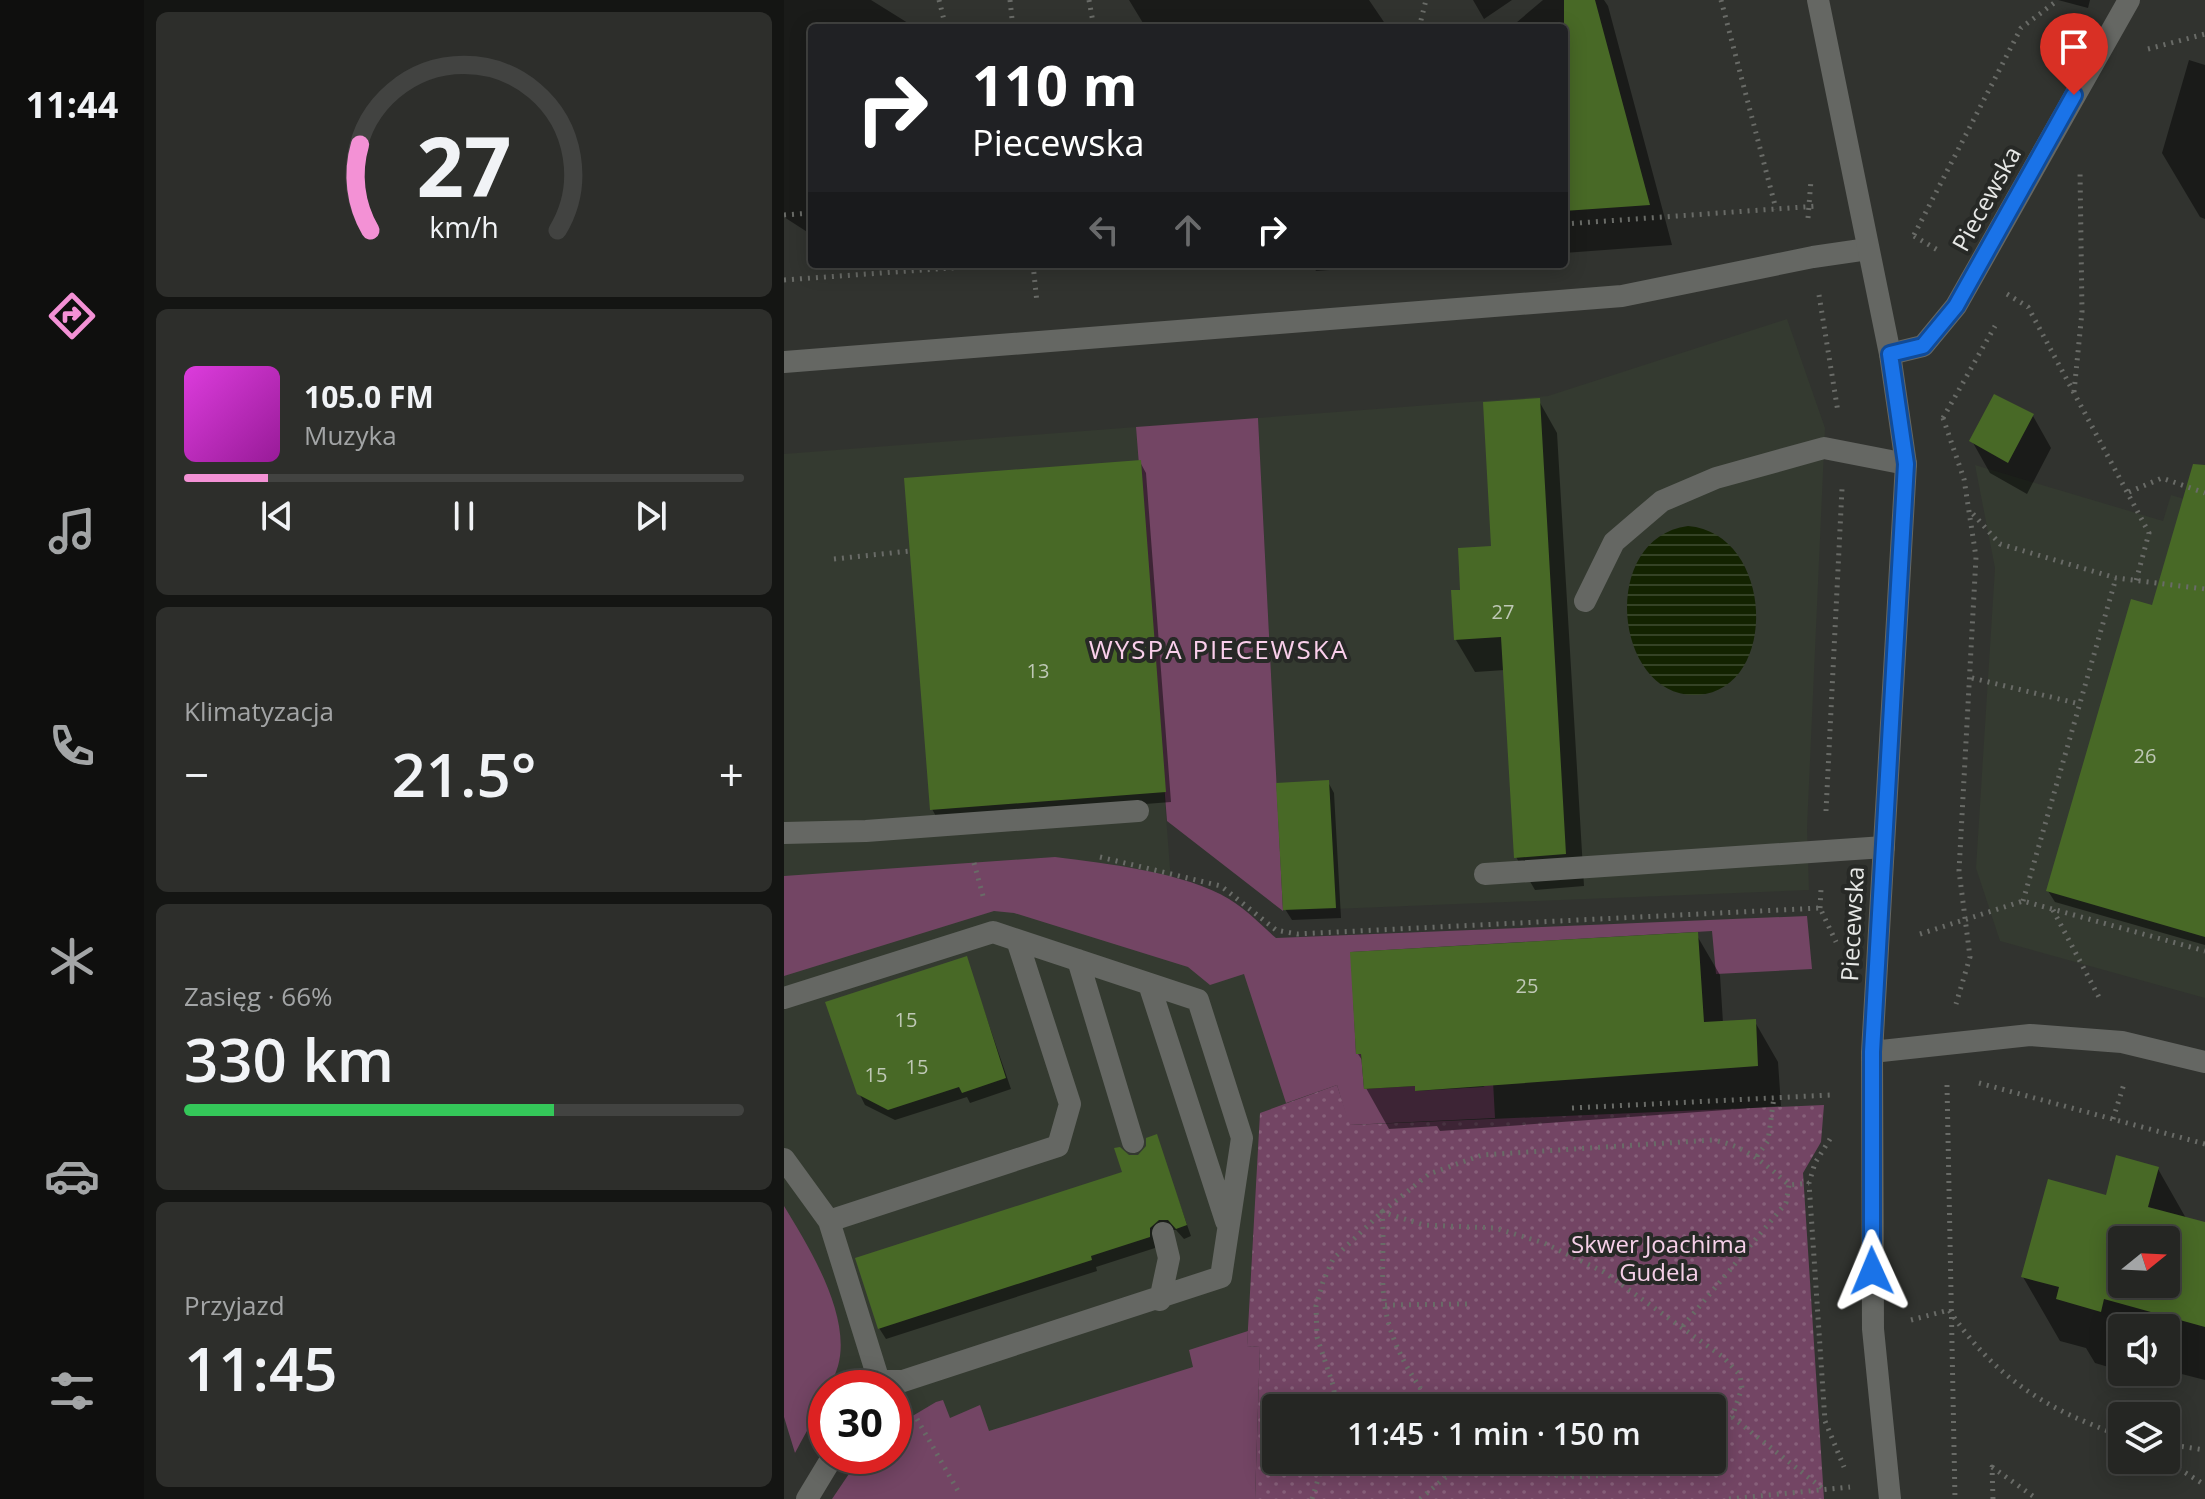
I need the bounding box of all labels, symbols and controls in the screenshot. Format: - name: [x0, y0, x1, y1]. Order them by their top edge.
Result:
- pin: [2040, 13, 2108, 95]
- icon: arrive: [2052, 25, 2096, 69]
- text: 110 m: [972, 46, 1138, 122]
- icon: right: [840, 56, 944, 160]
- text: 11:44: [26, 80, 118, 129]
- text: 27: [416, 107, 512, 220]
- text: Piecewska: [972, 118, 1144, 167]
- street label: Piecewska: [1943, 140, 2028, 257]
- text: km/h: [429, 207, 499, 246]
- icon: left: [1082, 208, 1126, 252]
- icon: ahead: [1166, 208, 1210, 252]
- icon: right: [1250, 208, 1294, 252]
- icon: directions: [44, 288, 100, 344]
- text: 105.0 FM: [304, 376, 434, 417]
- text: Muzyka: [304, 417, 397, 453]
- icon: previous: [255, 494, 299, 538]
- icon: pause: [442, 494, 486, 538]
- icon: next: [629, 494, 673, 538]
- icon: music: [44, 503, 100, 559]
- house number: 27: [1492, 598, 1514, 625]
- district label: WYSPA PIECEWSKA: [1089, 631, 1349, 667]
- house number: 13: [1027, 657, 1049, 684]
- text: Klimatyzacja: [184, 693, 334, 729]
- icon: phone: [44, 718, 100, 774]
- text: 21.5°: [391, 733, 537, 815]
- house number: 26: [2134, 742, 2156, 769]
- text: −: [184, 744, 209, 804]
- text: +: [719, 744, 744, 804]
- street label: Piecewska: [1832, 866, 1871, 982]
- icon: climate: [44, 933, 100, 989]
- house number: 25: [1516, 972, 1538, 999]
- text: Zasięg · 66%: [184, 978, 333, 1014]
- house number: 15: [895, 1006, 917, 1033]
- text: 330 km: [184, 1018, 394, 1100]
- house number: 15: [906, 1053, 928, 1080]
- house number: 15: [865, 1061, 887, 1088]
- icon: car: [44, 1148, 100, 1204]
- north arrow: [2108, 1226, 2180, 1298]
- map controls: [2108, 1226, 2180, 1474]
- park label: Skwer Joachima Gudela: [1571, 1227, 1747, 1288]
- position arrow: [1830, 1229, 1914, 1313]
- text: Przyjazd: [184, 1287, 285, 1323]
- button: sound: [2108, 1314, 2180, 1386]
- text: 11:45: [184, 1327, 338, 1409]
- icon: filters: [44, 1363, 100, 1419]
- speed limit sign: 30: [808, 1370, 912, 1474]
- button: layers: [2108, 1402, 2180, 1474]
- text: 11:45 · 1 min · 150 m: [1347, 1413, 1641, 1454]

